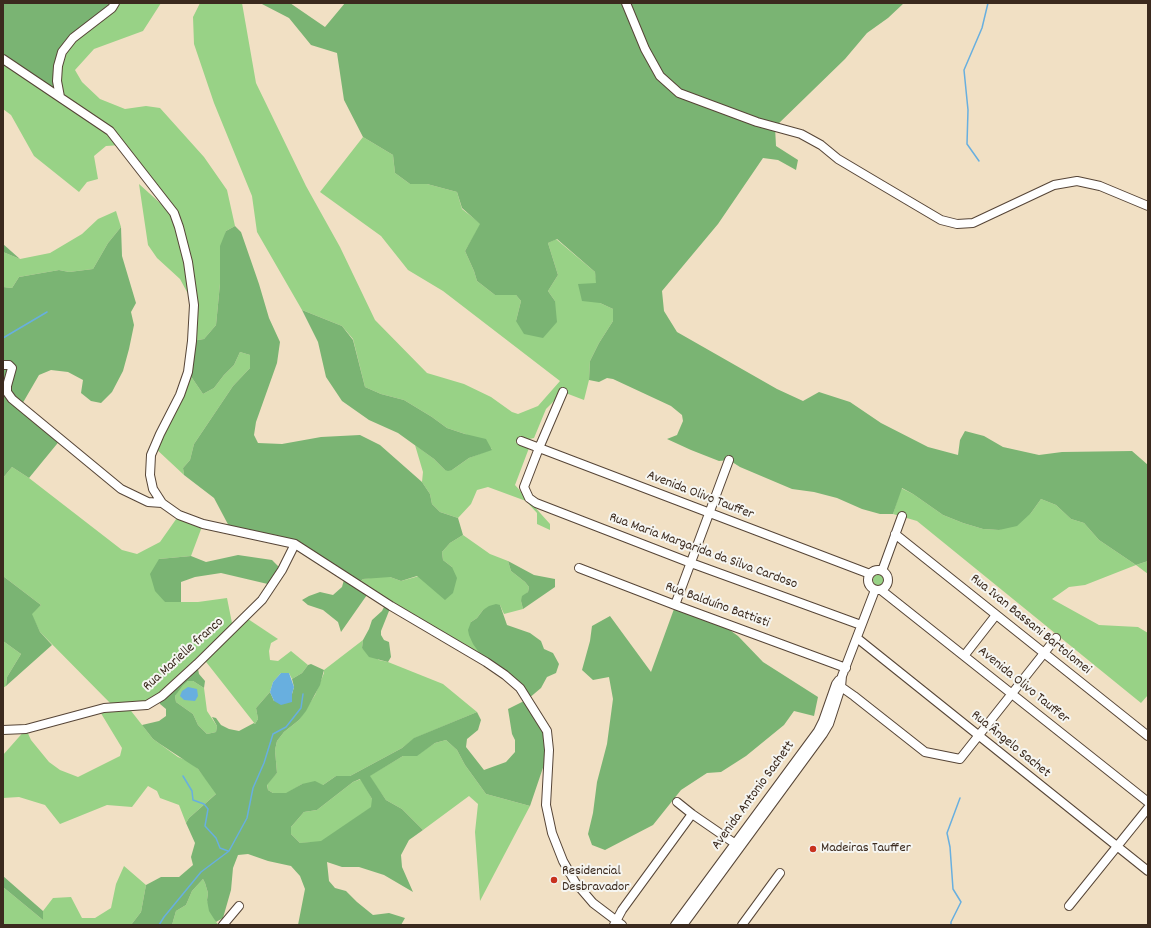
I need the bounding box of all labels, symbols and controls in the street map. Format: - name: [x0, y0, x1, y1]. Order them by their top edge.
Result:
- street label: Avenida Olivo Tauffer: [644, 468, 756, 524]
- street label: Rua Maria Margarida da Silva Cardoso: [606, 510, 800, 594]
- street label: Rua Ivan Bassani Bartolomei: [966, 571, 1094, 679]
- street label: Rua Balduíno Battisti: [662, 579, 772, 633]
- street label: Rua Marielle franco: [140, 615, 228, 695]
- street label: Avenida Olivo Tauffer: [974, 644, 1072, 728]
- street label: Rua Ângelo Sachet: [967, 708, 1053, 782]
- street label: Avenida Antonio Sachett: [709, 738, 799, 854]
- place label: Madeiras Tauffer: [821, 841, 911, 857]
- marker: Madeiras Tauffer: [808, 844, 818, 854]
- place label: Residencial Desbravador: [562, 864, 629, 896]
- marker: Residencial Desbravador: [549, 875, 559, 885]

